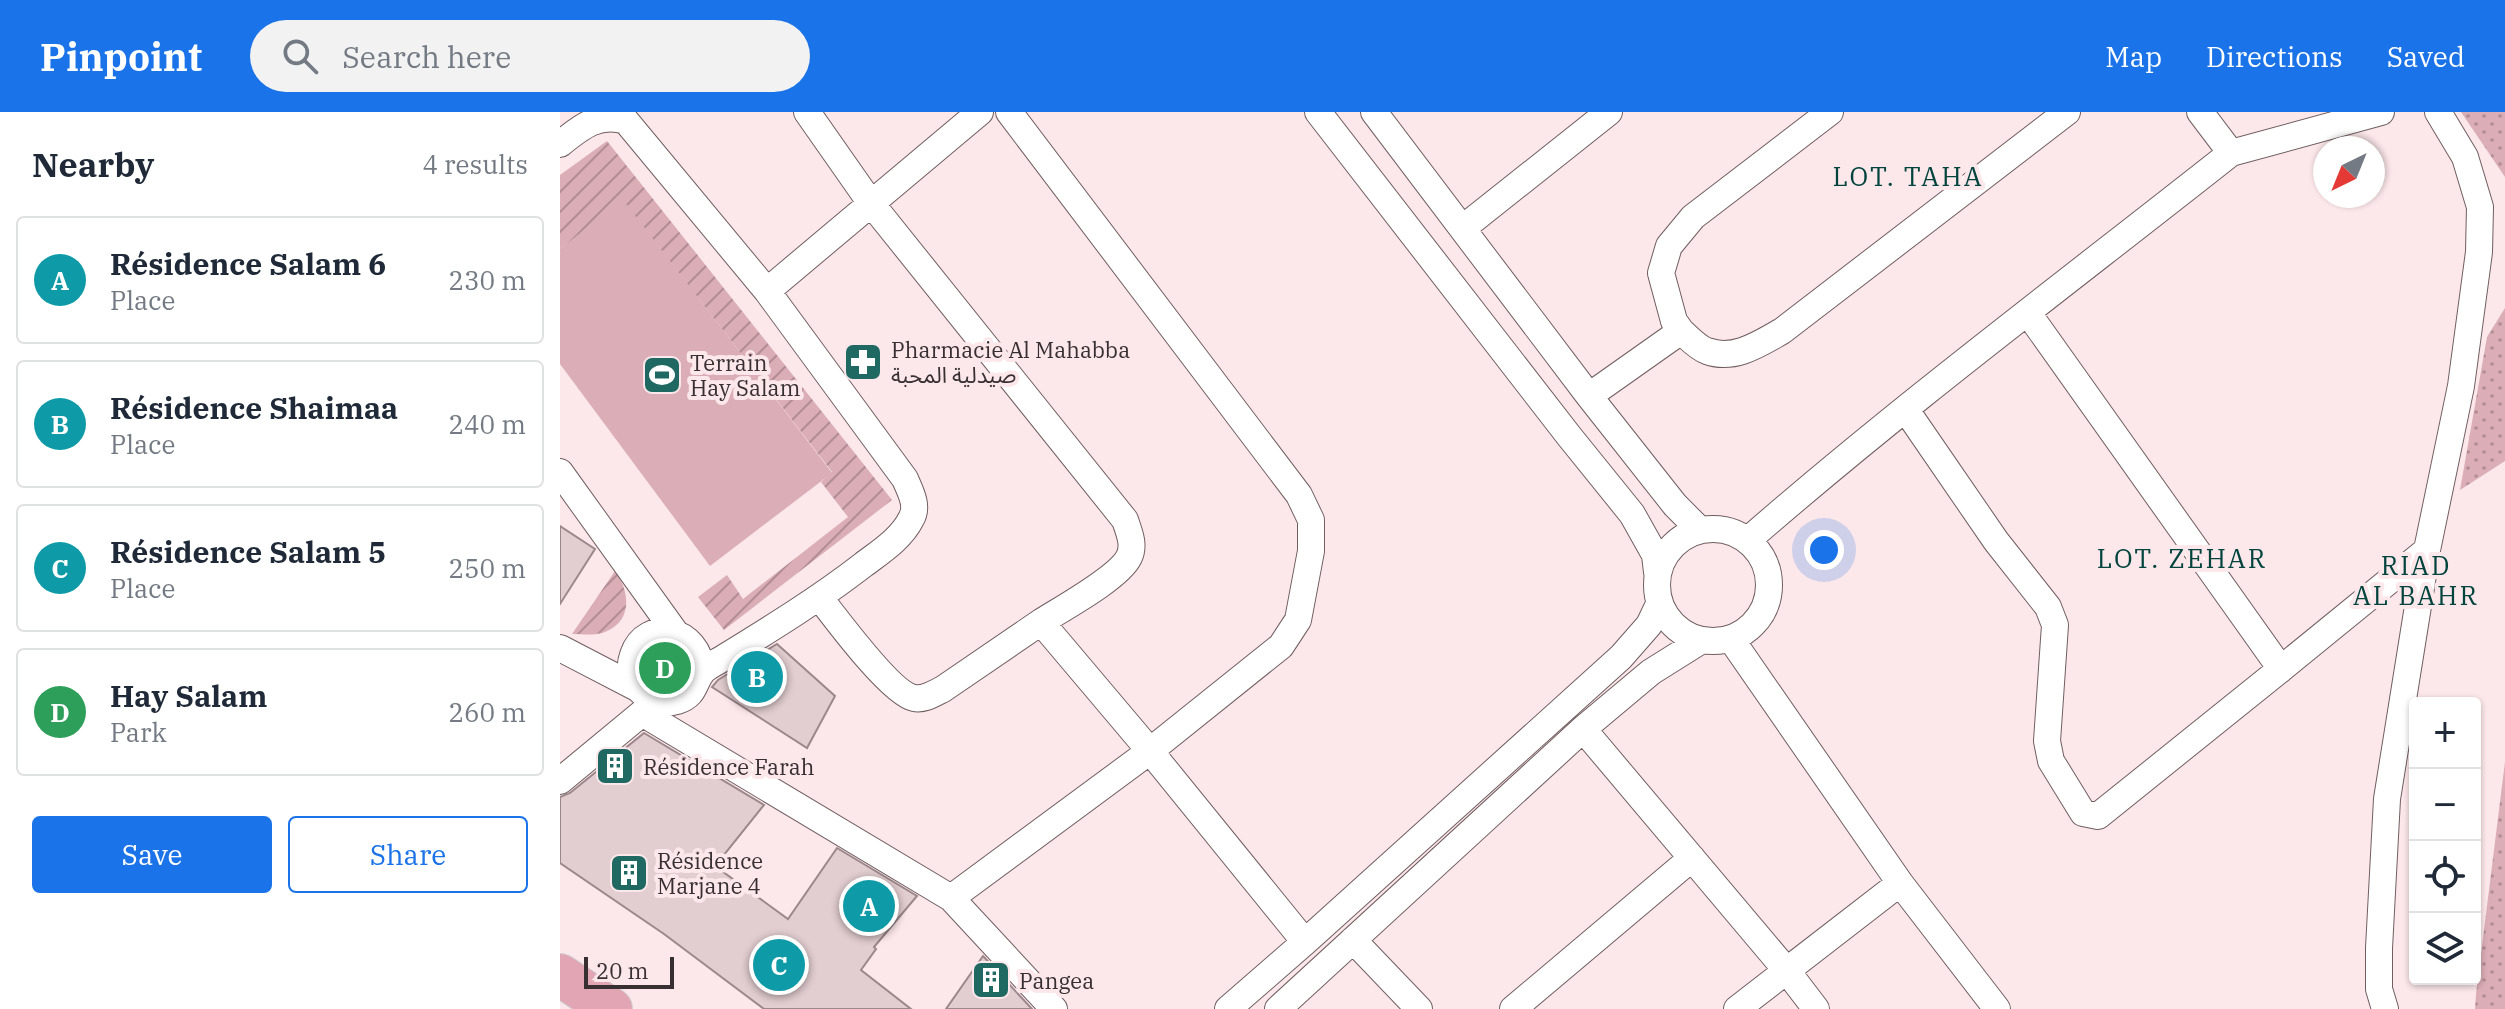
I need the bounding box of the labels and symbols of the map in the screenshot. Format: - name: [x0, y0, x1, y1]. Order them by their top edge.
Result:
- north arrow: [2313, 136, 2385, 208]
- district label: LOT. TAHA: [1833, 159, 1984, 193]
- place label: Pharmacie Al Mahabba صيدلية المحبة: [891, 335, 1130, 389]
- pharmacy icon: Pharmacie Al Mahabba صيدلية المحبة: [842, 341, 884, 383]
- place label: Terrain Hay Salam: [690, 348, 801, 402]
- sports icon: Terrain Hay Salam: [641, 354, 683, 396]
- your location: [1804, 530, 1844, 570]
- district label: LOT. ZEHAR: [2097, 541, 2267, 575]
- district label: RIAD AL BAHR: [2353, 548, 2479, 612]
- pin: D: [639, 638, 691, 698]
- pin: B: [731, 647, 783, 707]
- building icon: Résidence Farah: [594, 745, 636, 787]
- place label: Résidence Farah: [643, 752, 815, 781]
- place label: Résidence Marjane 4: [657, 846, 763, 900]
- building icon: Résidence Marjane 4: [608, 852, 650, 894]
- pin: A: [843, 876, 895, 936]
- pin: C: [753, 935, 805, 995]
- scale bar: [584, 953, 674, 989]
- building icon: Pangea: [970, 959, 1012, 1001]
- place label: Pangea: [1019, 966, 1094, 995]

